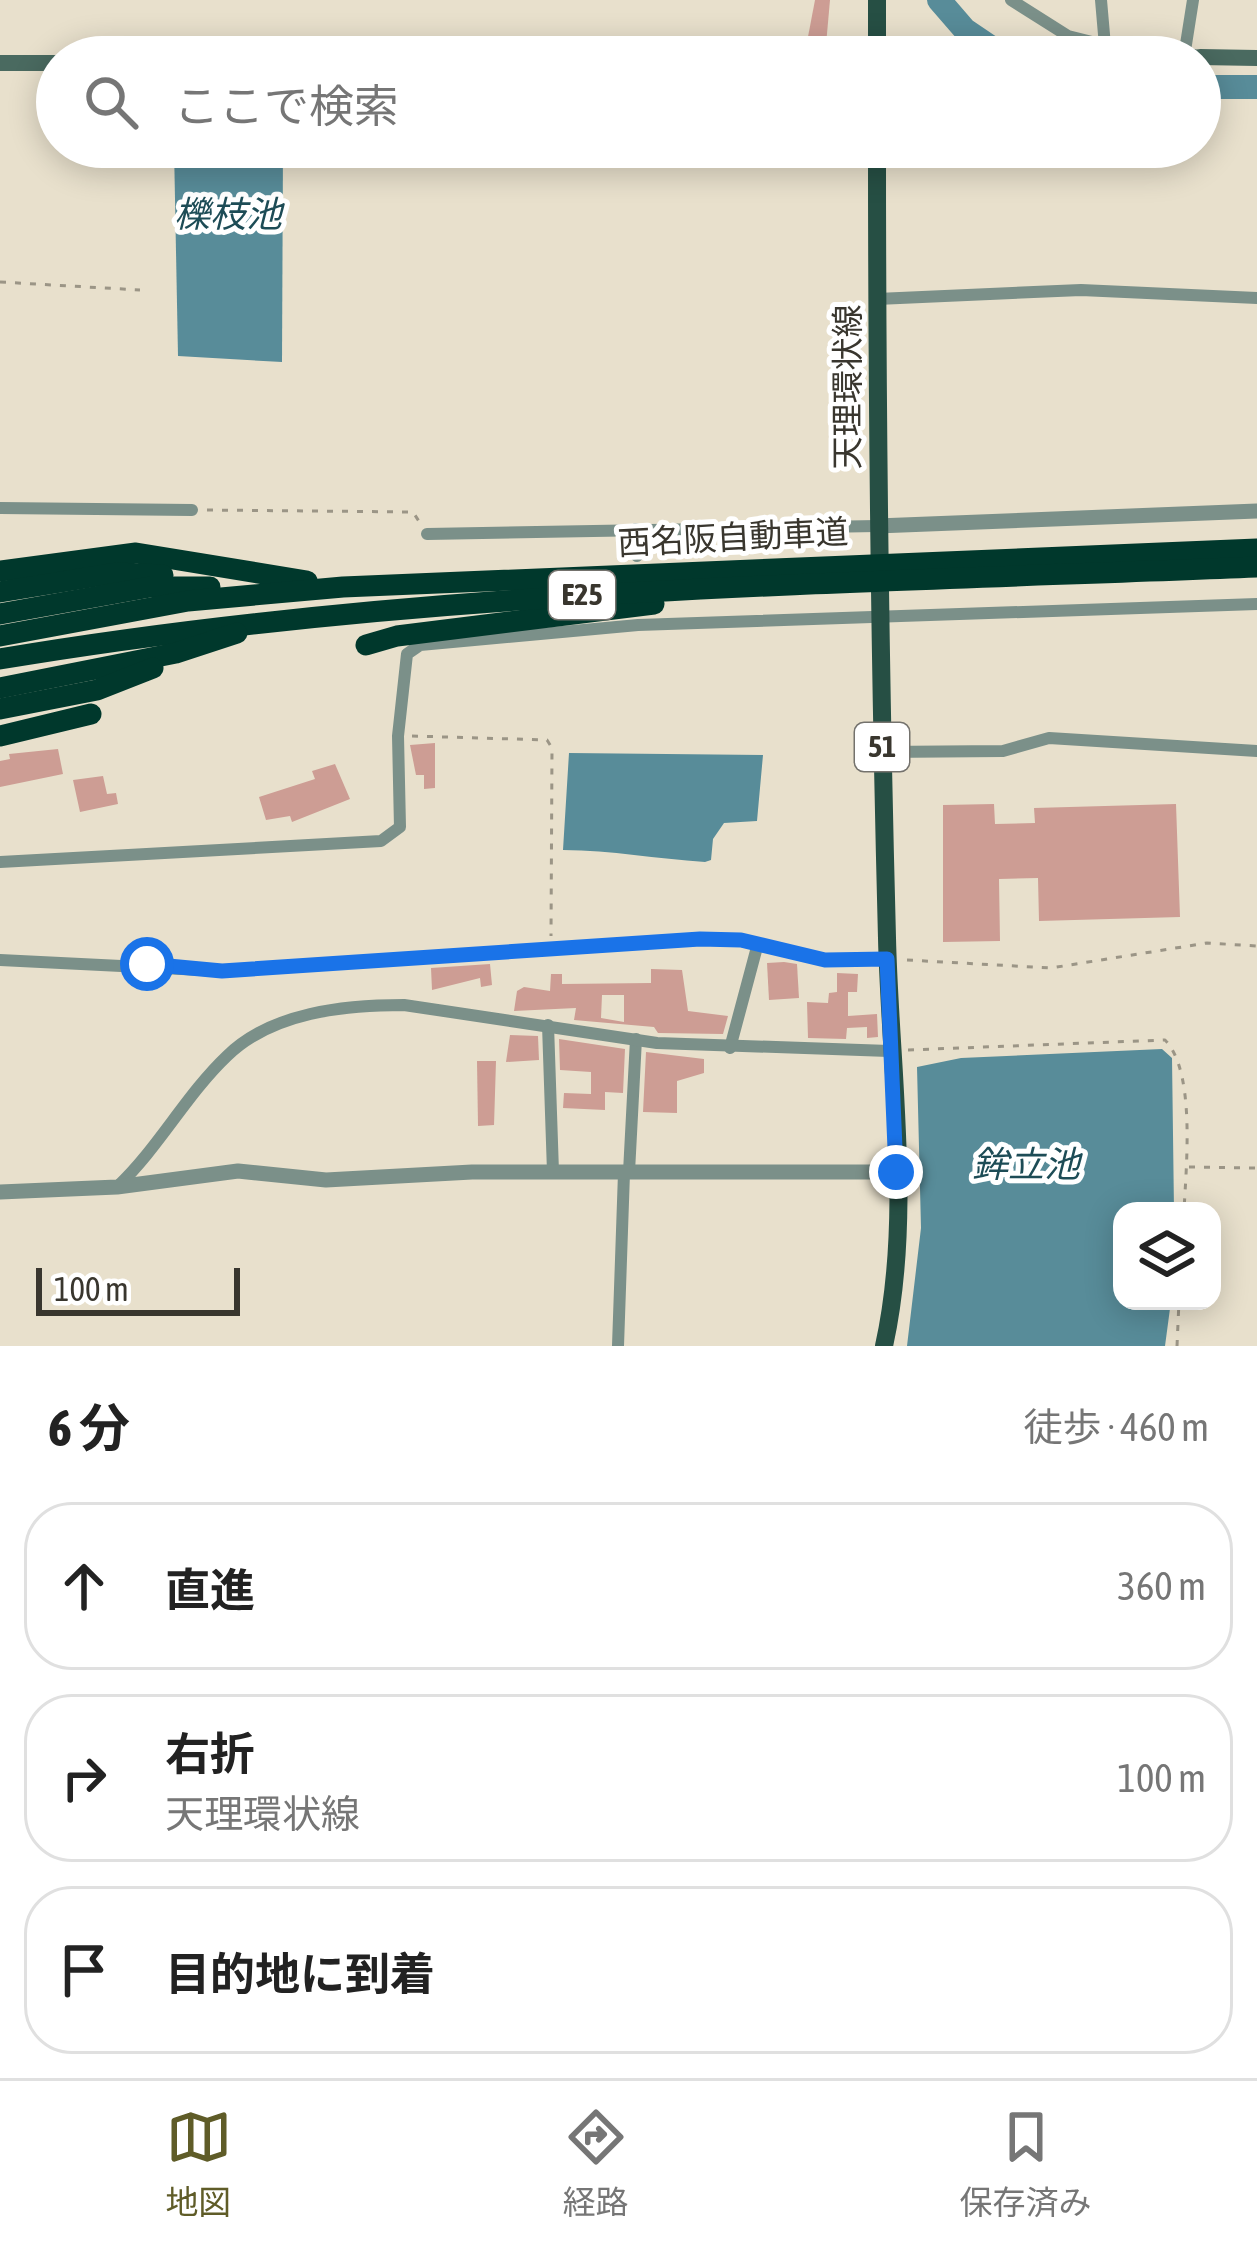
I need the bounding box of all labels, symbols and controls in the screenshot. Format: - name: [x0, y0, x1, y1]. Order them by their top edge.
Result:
- search box: [36, 36, 1221, 168]
- icon: search: [78, 69, 144, 135]
- text: ここで検索: [174, 80, 399, 132]
- water label: 櫟枝池: [174, 193, 285, 235]
- street label: 天理環状線: [828, 305, 866, 470]
- street label: 西名阪自動車道: [617, 512, 849, 562]
- road number: E25: [549, 571, 615, 619]
- road number: 51: [855, 723, 909, 771]
- route start: [120, 937, 174, 991]
- water label: 鉾立池: [972, 1143, 1083, 1185]
- route end: [869, 1145, 923, 1199]
- map controls: [1113, 1202, 1221, 1310]
- button: layers: [1113, 1202, 1221, 1310]
- scale bar: [36, 1262, 240, 1315]
- text: 100 m: [54, 1270, 129, 1308]
- text: 6 分: [48, 1398, 130, 1457]
- text: 徒歩 · 460 m: [1024, 1405, 1209, 1449]
- icon: ahead: [51, 1553, 117, 1619]
- text: 直進: [165, 1564, 255, 1616]
- text: 360 m: [1118, 1564, 1206, 1608]
- text: 右折: [165, 1728, 255, 1780]
- icon: right: [51, 1745, 117, 1811]
- text: 100 m: [1118, 1756, 1206, 1800]
- text: 天理環状線: [165, 1792, 360, 1836]
- icon: arrive: [51, 1937, 117, 2003]
- text: 目的地に到着: [165, 1948, 435, 2000]
- tab: 地図: [166, 2104, 232, 2224]
- tab: 経路: [563, 2104, 629, 2224]
- tab: 保存済み: [960, 2104, 1092, 2224]

